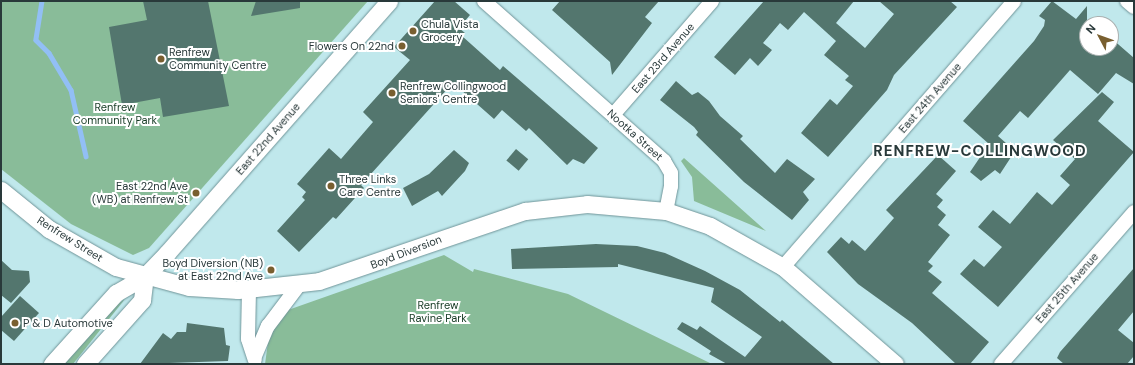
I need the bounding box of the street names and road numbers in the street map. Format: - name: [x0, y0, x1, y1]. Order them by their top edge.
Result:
- street label: East 23rd Avenue: [629, 20, 697, 96]
- street label: East 24th Avenue: [896, 60, 964, 136]
- street label: East 22nd Avenue: [233, 100, 303, 178]
- street label: Nootka Street: [604, 107, 666, 163]
- street label: Renfrew Street: [35, 214, 105, 264]
- street label: Boyd Diversion: [369, 232, 443, 272]
- street label: East 25th Avenue: [1033, 250, 1101, 326]

